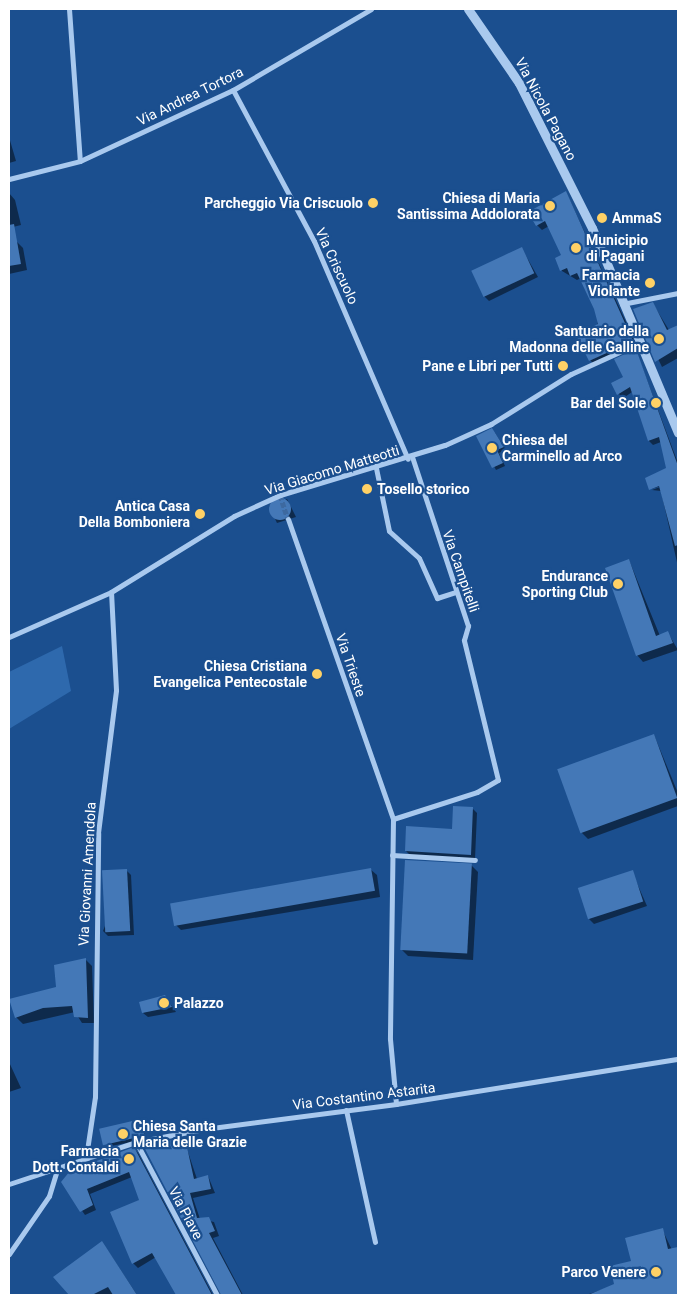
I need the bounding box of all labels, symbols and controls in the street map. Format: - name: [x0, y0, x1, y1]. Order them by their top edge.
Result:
- street label: Via Nicola Pagano: [512, 55, 580, 163]
- street label: Via Andrea Tortora: [134, 63, 246, 129]
- place label: Chiesa di Maria Santissima Addolorata: [397, 190, 540, 222]
- place label: Parcheggio Via Criscuolo: [204, 195, 363, 211]
- marker: Parcheggio Via Criscuolo: [367, 197, 379, 209]
- marker: Chiesa di Maria Santissima Addolorata: [544, 200, 556, 212]
- place label: AmmaS: [612, 210, 662, 226]
- marker: AmmaS: [596, 212, 608, 224]
- street label: Via Criscuolo: [312, 225, 362, 307]
- place label: Municipio di Pagani: [586, 232, 648, 264]
- marker: Municipio di Pagani: [570, 242, 582, 254]
- place label: Farmacia Violante: [582, 267, 640, 300]
- marker: Farmacia Violante: [644, 277, 656, 289]
- place label: Santuario della Madonna delle Galline: [509, 323, 649, 356]
- marker: Santuario della Madonna delle Galline: [653, 333, 665, 345]
- place label: Pane e Libri per Tutti: [422, 358, 553, 374]
- marker: Pane e Libri per Tutti: [557, 360, 569, 372]
- place label: Bar del Sole: [571, 395, 646, 411]
- marker: Bar del Sole: [650, 397, 662, 409]
- place label: Chiesa del Carminello ad Arco: [502, 432, 622, 464]
- street label: Via Giacomo Matteotti: [263, 442, 401, 498]
- marker: Chiesa del Carminello ad Arco: [486, 442, 498, 454]
- place label: Tosello storico: [377, 481, 470, 497]
- marker: Tosello storico: [361, 483, 373, 495]
- place label: Antica Casa Della Bomboniera: [79, 498, 190, 530]
- marker: Antica Casa Della Bomboniera: [194, 508, 206, 520]
- street label: Via Campitelli: [439, 528, 483, 614]
- place label: Endurance Sporting Club: [522, 568, 608, 600]
- marker: Endurance Sporting Club: [612, 578, 624, 590]
- street label: Via Trieste: [332, 631, 370, 699]
- place label: Chiesa Cristiana Evangelica Pentecostale: [153, 658, 307, 690]
- marker: Chiesa Cristiana Evangelica Pentecostale: [311, 668, 323, 680]
- street label: Via Giovanni Amendola: [75, 801, 99, 947]
- place label: Palazzo: [174, 995, 224, 1011]
- marker: Palazzo: [158, 997, 170, 1009]
- street label: Via Costantino Astarita: [292, 1079, 436, 1113]
- place label: Chiesa Santa Maria delle Grazie: [133, 1118, 247, 1150]
- marker: Chiesa Santa Maria delle Grazie: [117, 1128, 129, 1140]
- place label: Farmacia Dott. Contaldi: [33, 1143, 119, 1176]
- marker: Farmacia Dott. Contaldi: [123, 1153, 135, 1165]
- street label: Via Piave: [165, 1184, 207, 1242]
- place label: Parco Venere: [562, 1264, 646, 1280]
- marker: Parco Venere: [650, 1266, 662, 1278]

